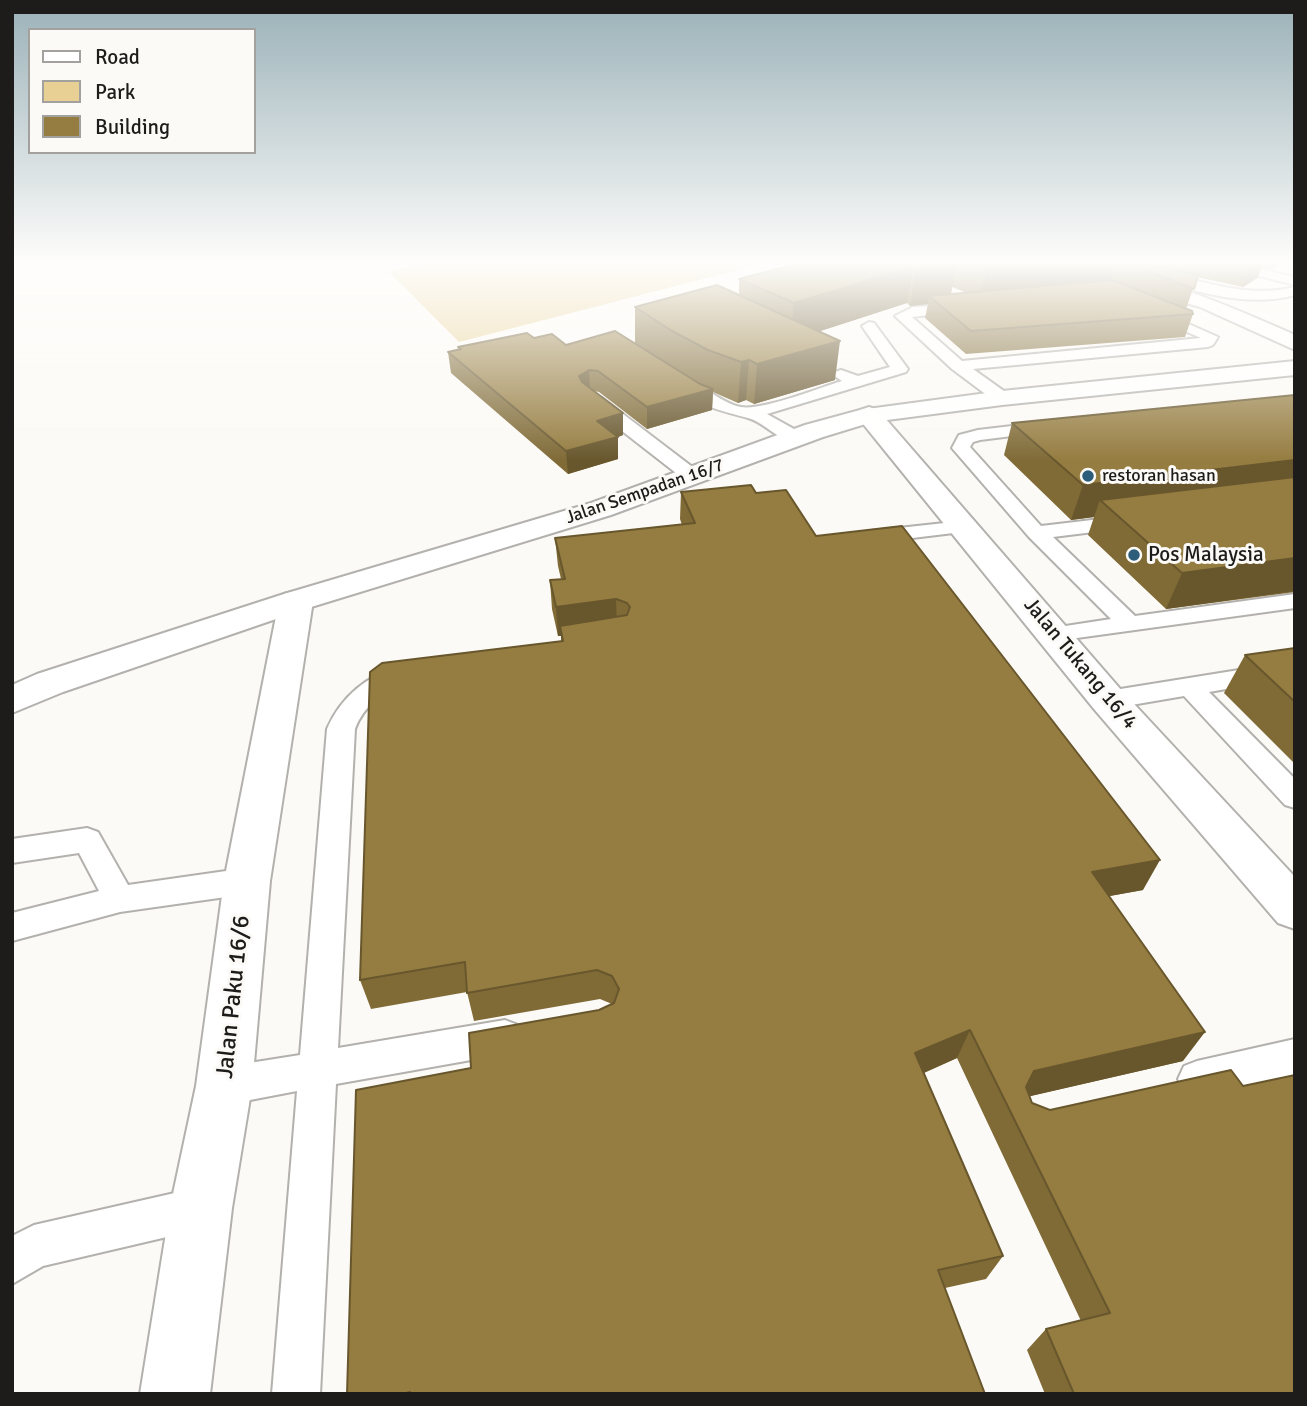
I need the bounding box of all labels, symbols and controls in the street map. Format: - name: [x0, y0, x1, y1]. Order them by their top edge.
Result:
- legend: [28, 28, 256, 154]
- text: Road: [95, 44, 140, 70]
- text: Park: [95, 79, 135, 105]
- text: Building: [95, 114, 170, 140]
- street label: Jalan Sempadan 16/7: [563, 455, 727, 529]
- place label: restoran hasan: [1102, 465, 1216, 487]
- marker: restoran hasan: [1080, 468, 1096, 484]
- place label: Pos Malaysia: [1148, 542, 1264, 568]
- marker: Pos Malaysia: [1126, 547, 1142, 563]
- street label: Jalan Tukang 16/4: [1018, 593, 1142, 735]
- street label: Jalan Paku 16/6: [211, 914, 257, 1080]

